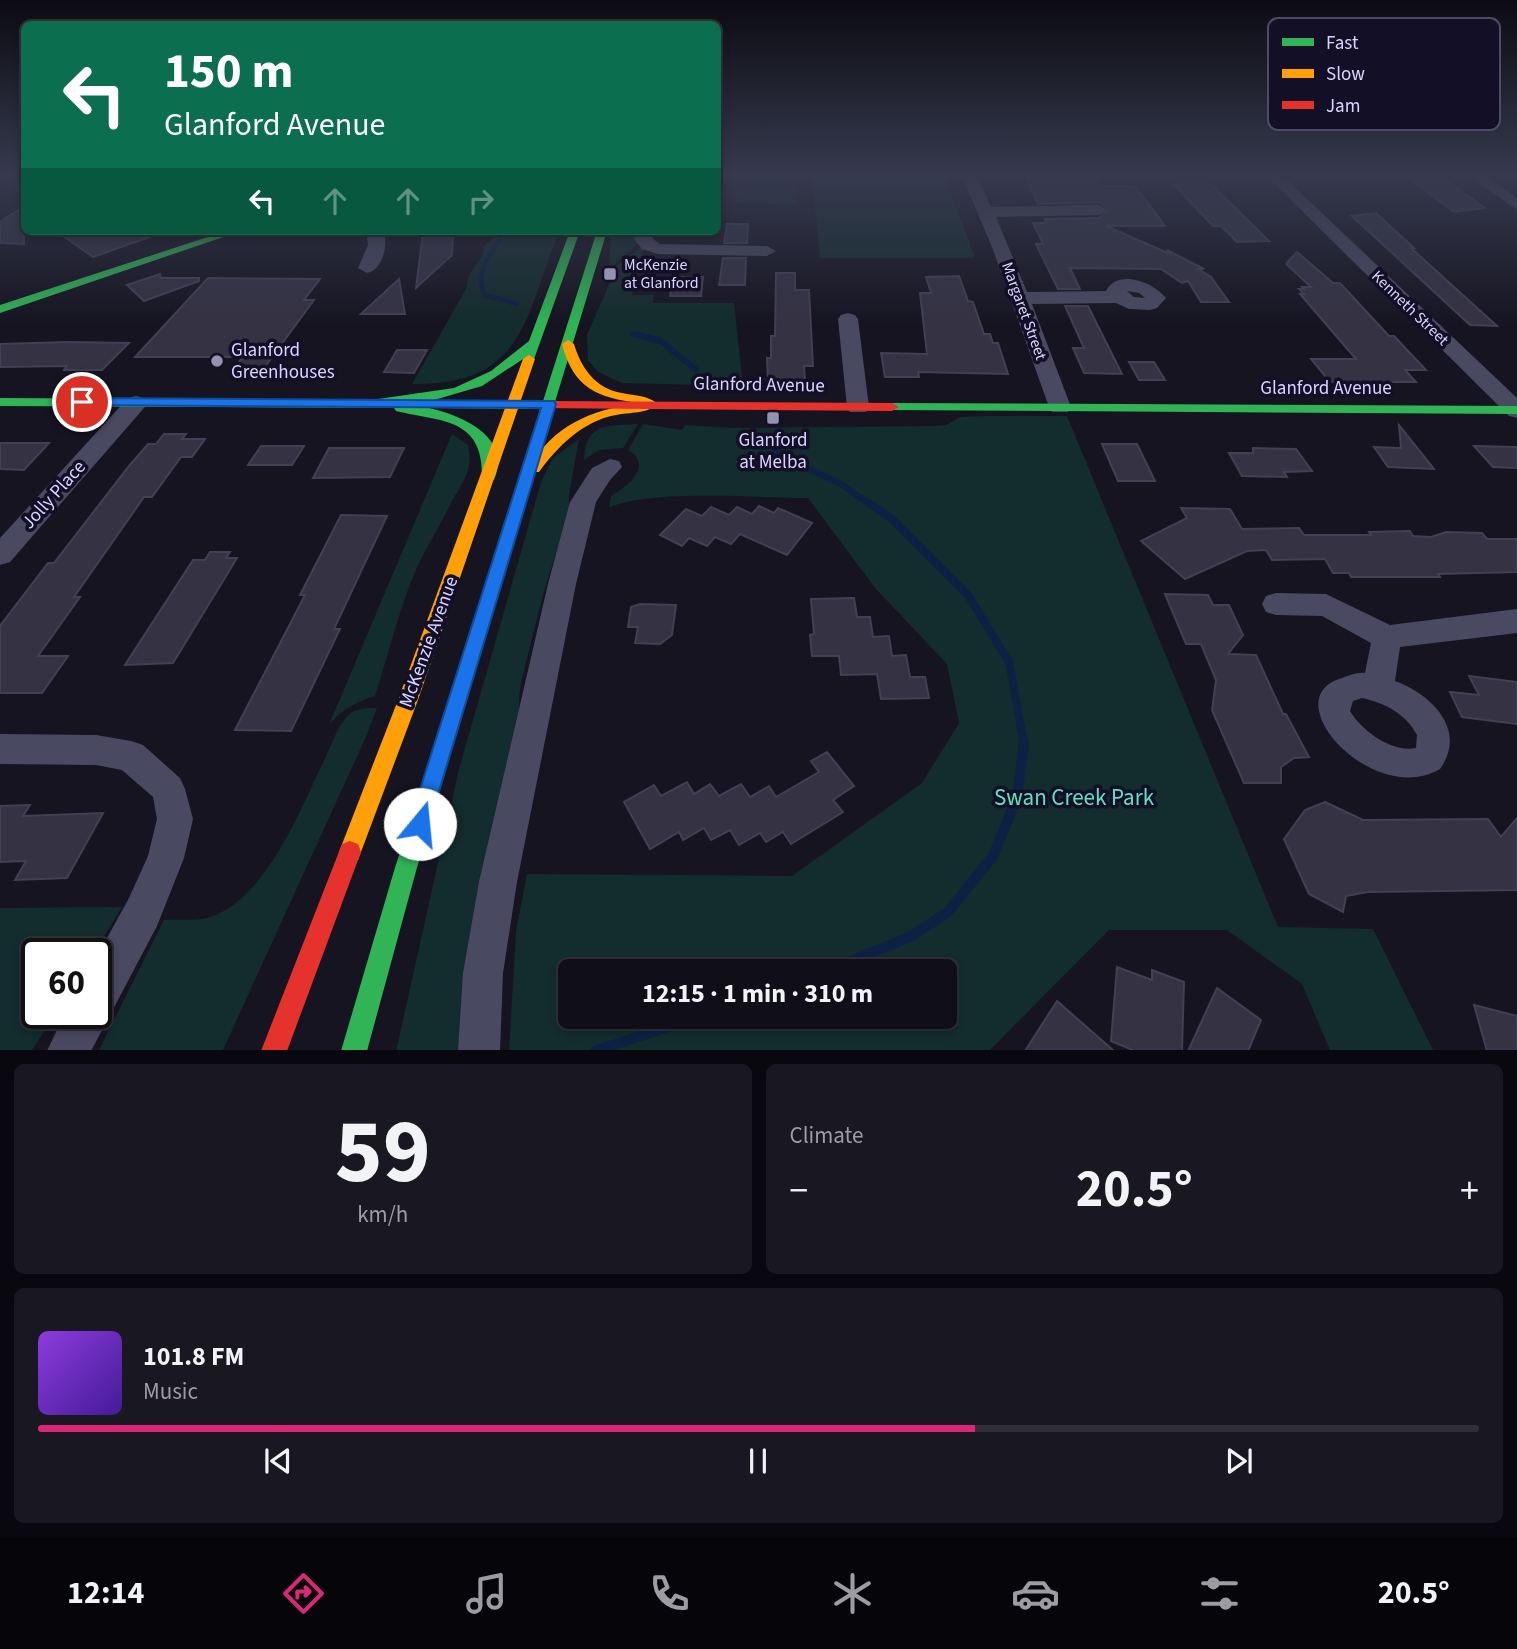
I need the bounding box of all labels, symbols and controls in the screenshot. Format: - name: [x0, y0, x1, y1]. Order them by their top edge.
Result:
- legend: [1268, 18, 1500, 130]
- text: Fast: [1326, 30, 1359, 57]
- text: 150 m: [164, 37, 293, 107]
- icon: left: [49, 49, 140, 140]
- text: Slow: [1326, 61, 1365, 88]
- text: Jam: [1326, 93, 1360, 120]
- text: Glanford Avenue: [164, 102, 385, 148]
- icon: left: [243, 182, 281, 220]
- icon: ahead: [316, 182, 354, 220]
- icon: ahead: [389, 182, 427, 220]
- icon: right: [462, 182, 500, 220]
- place label: McKenzie at Glanford: [624, 254, 699, 294]
- street label: Margaret Street: [996, 259, 1052, 364]
- street label: Kenneth Street: [1366, 265, 1454, 351]
- marker: McKenzie at Glanford: [602, 266, 618, 282]
- place label: Glanford Greenhouses: [231, 337, 335, 386]
- marker: Glanford Greenhouses: [209, 353, 225, 369]
- street label: Glanford Avenue: [693, 370, 825, 400]
- pin: [52, 372, 112, 432]
- street label: Glanford Avenue: [1260, 375, 1392, 402]
- icon: arrive: [63, 383, 101, 421]
- marker: Glanford at Melba: [765, 410, 781, 426]
- place label: Glanford at Melba: [738, 427, 808, 476]
- street label: Jolly Place: [16, 455, 92, 535]
- street label: McKenzie Avenue: [393, 573, 465, 711]
- park label: Swan Creek Park: [994, 781, 1155, 814]
- position arrow: [383, 787, 457, 861]
- speed limit sign: 60: [21, 938, 112, 1029]
- text: 12:15 · 1 min · 310 m: [642, 975, 873, 1012]
- text: 59: [335, 1088, 431, 1217]
- text: Climate: [790, 1119, 863, 1152]
- text: 20.5°: [1076, 1153, 1193, 1227]
- text: −: [790, 1164, 808, 1218]
- text: +: [1460, 1164, 1479, 1218]
- text: km/h: [357, 1198, 408, 1231]
- text: 101.8 FM: [143, 1338, 244, 1375]
- text: Music: [143, 1375, 198, 1408]
- icon: previous: [259, 1442, 297, 1480]
- icon: pause: [739, 1442, 777, 1480]
- icon: next: [1220, 1442, 1258, 1480]
- icon: directions: [279, 1569, 328, 1618]
- icon: music: [462, 1569, 511, 1618]
- icon: phone: [645, 1569, 694, 1618]
- icon: climate: [828, 1569, 877, 1618]
- icon: car: [1011, 1569, 1060, 1618]
- icon: filters: [1195, 1569, 1244, 1618]
- text: 12:14: [67, 1570, 144, 1616]
- text: 20.5°: [1378, 1570, 1450, 1616]

